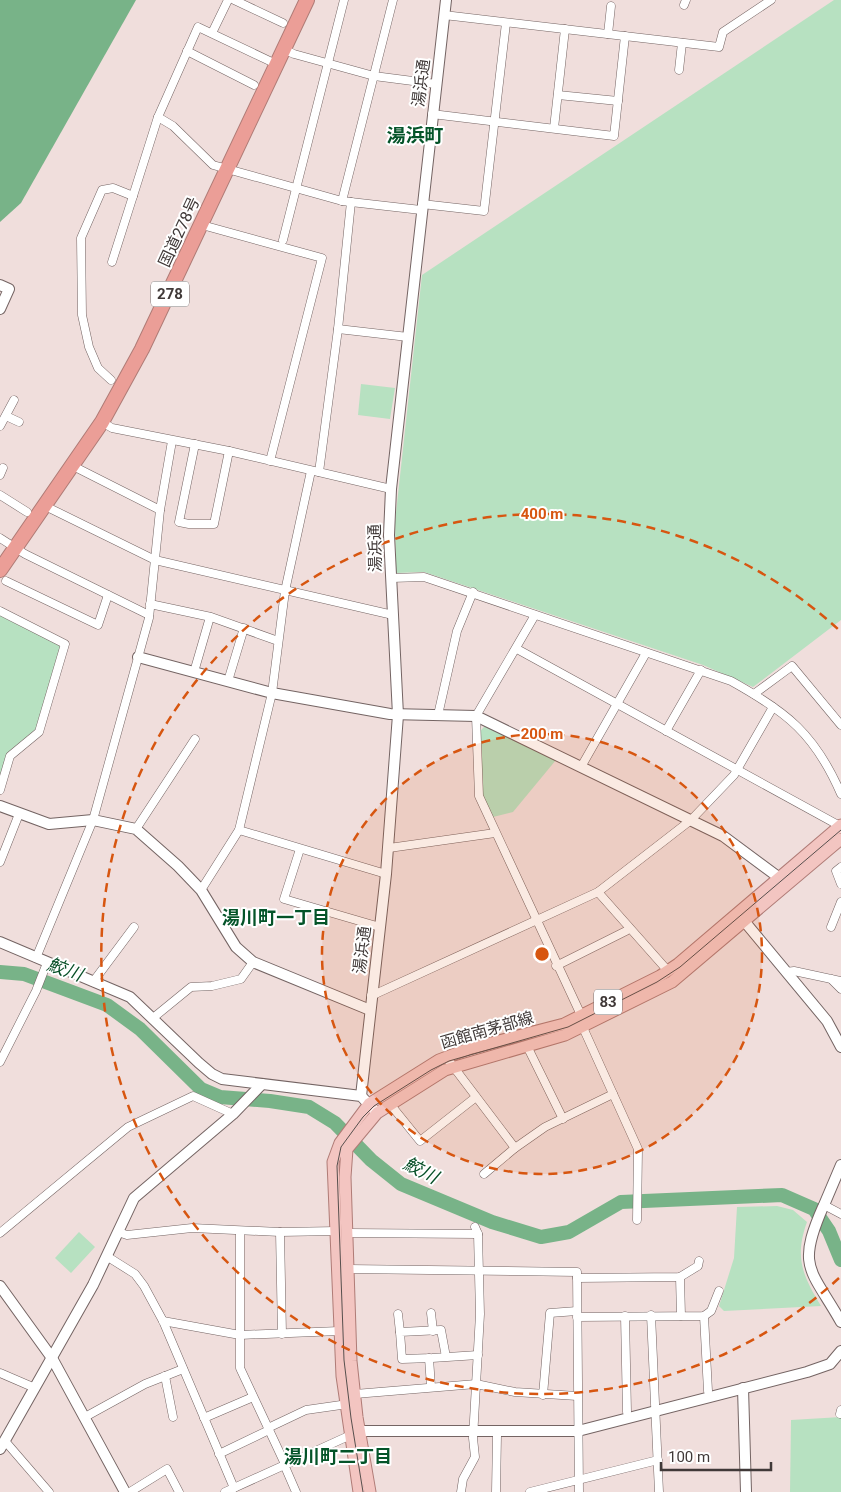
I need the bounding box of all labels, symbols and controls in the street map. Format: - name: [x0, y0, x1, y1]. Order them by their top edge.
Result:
- street label: 湯浜通: [409, 58, 433, 108]
- district label: 湯浜町: [386, 124, 444, 147]
- street label: 国道278号: [155, 194, 203, 270]
- road number: 278: [151, 282, 189, 306]
- text: 400 m: [521, 505, 563, 523]
- street label: 湯浜通: [365, 524, 385, 572]
- text: 200 m: [521, 725, 563, 743]
- district label: 湯川町一丁目: [222, 907, 330, 928]
- street label: 湯浜通: [350, 925, 374, 975]
- centre of rings: [533, 945, 551, 963]
- water label: 鮫川: [44, 953, 87, 986]
- road number: 83: [594, 990, 622, 1014]
- street label: 函館南茅部線: [438, 1008, 536, 1052]
- water label: 鮫川: [400, 1152, 444, 1188]
- scale bar: [661, 1440, 771, 1472]
- district label: 湯川町二丁目: [284, 1446, 392, 1467]
- text: 100 m: [668, 1448, 710, 1466]

